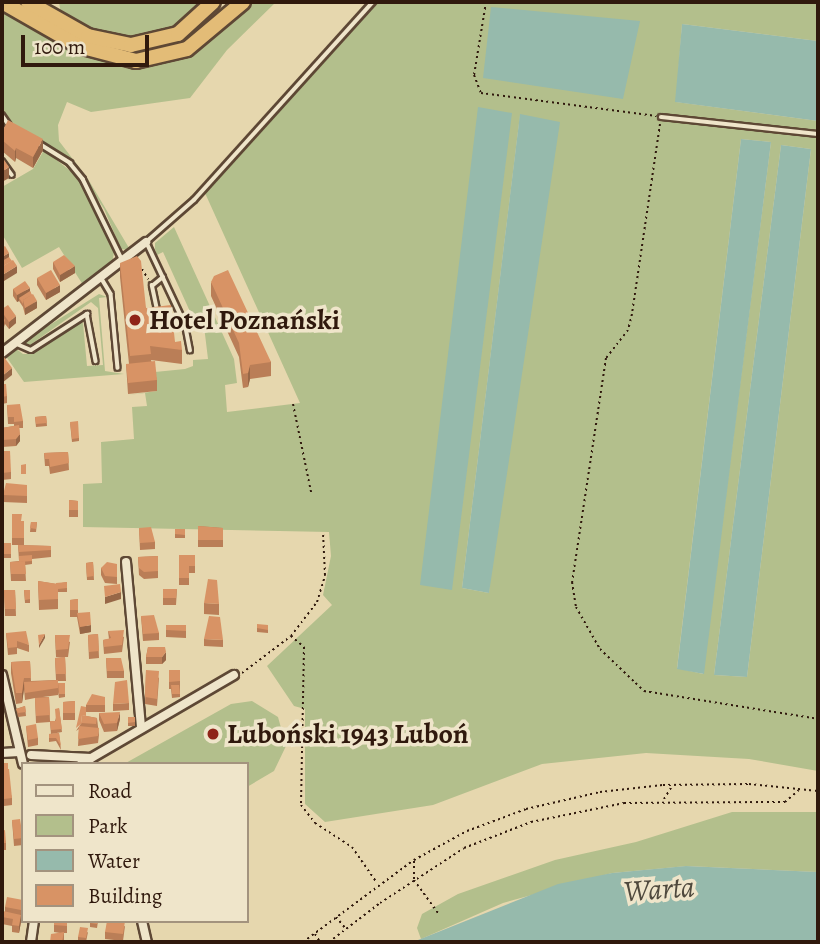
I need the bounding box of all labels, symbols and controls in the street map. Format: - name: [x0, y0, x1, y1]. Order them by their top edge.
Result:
- scale bar: [24, 21, 152, 65]
- text: 100 m: [34, 33, 85, 61]
- place label: Hotel Poznański: [149, 303, 340, 337]
- marker: Hotel Poznański: [127, 312, 143, 328]
- place label: Luboński 1943 Luboń: [227, 717, 469, 751]
- marker: Luboński 1943 Luboń: [205, 726, 221, 742]
- legend: [21, 762, 248, 923]
- text: Road: [88, 777, 132, 805]
- text: Park: [88, 812, 127, 840]
- text: Water: [88, 847, 140, 875]
- water label: Warta: [622, 869, 696, 909]
- text: Building: [88, 882, 162, 910]

